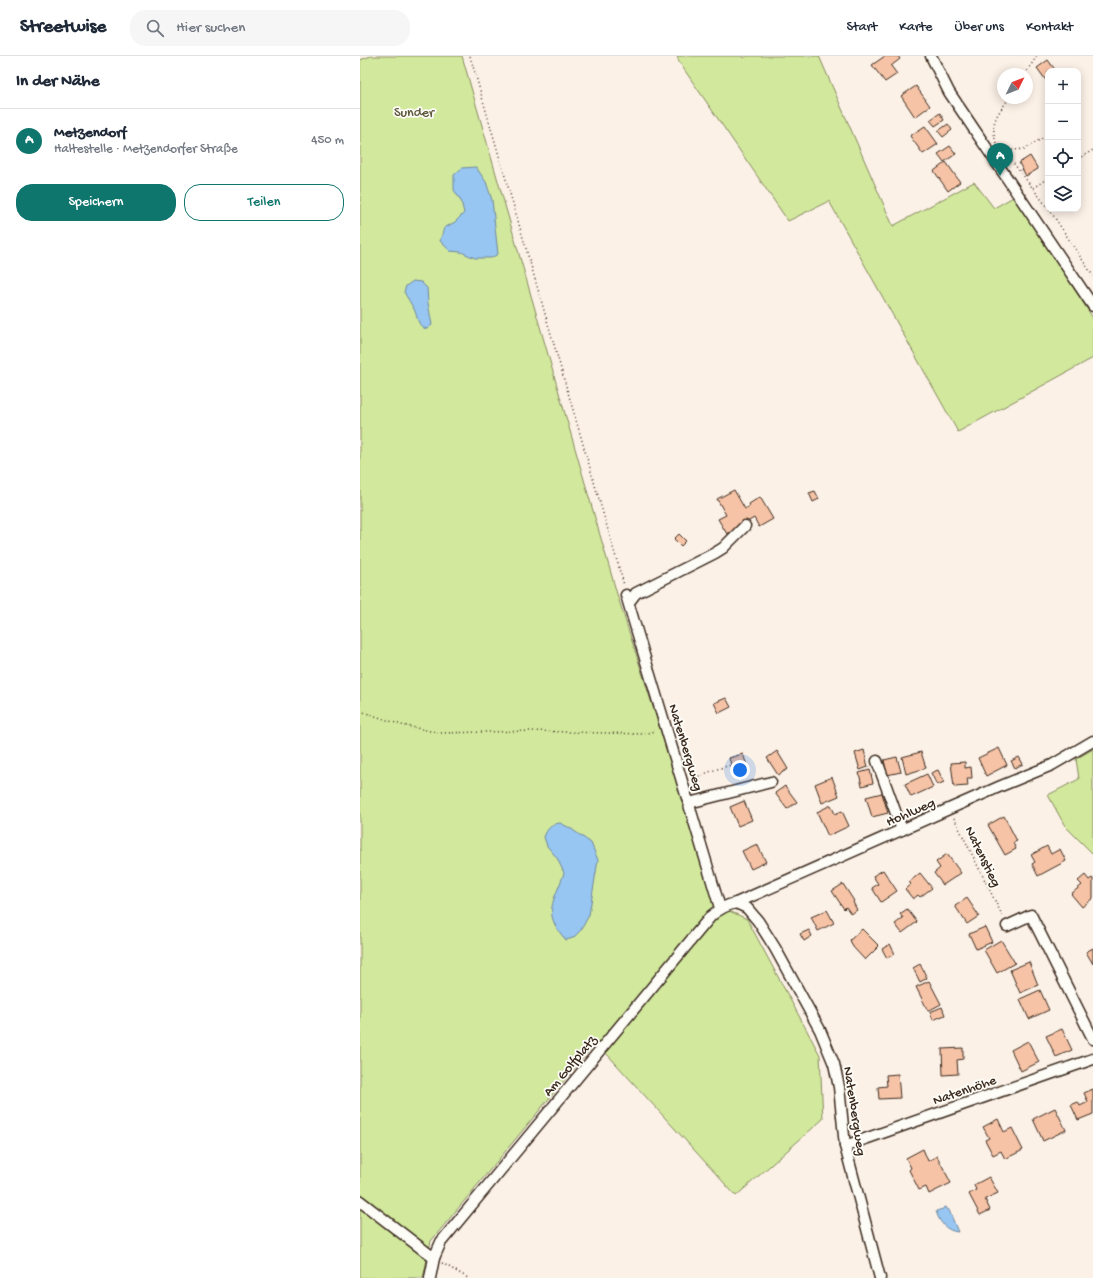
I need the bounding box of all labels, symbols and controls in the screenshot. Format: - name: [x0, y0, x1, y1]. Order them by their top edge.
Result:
- search box: [130, 10, 410, 46]
- text: Streetwise: [20, 16, 106, 39]
- icon: search: [144, 17, 166, 39]
- text: Hier suchen: [176, 19, 245, 37]
- text: Start: [847, 19, 877, 36]
- text: Karte: [899, 19, 933, 36]
- text: Über uns: [955, 19, 1004, 36]
- text: Kontakt: [1026, 19, 1073, 36]
- north arrow: [997, 68, 1033, 104]
- map controls: [1045, 68, 1081, 212]
- button: +: [1045, 68, 1081, 104]
- text: In der Nähe: [16, 72, 99, 92]
- button: −: [1045, 104, 1081, 140]
- park label: Sunder: [394, 105, 435, 122]
- text: Metzendorf: [54, 124, 126, 142]
- text: A: [25, 133, 33, 148]
- text: 450 m: [311, 133, 344, 148]
- button: locate: [1045, 140, 1081, 176]
- text: Haltestelle · Metzendorfer Straße: [54, 142, 238, 157]
- pin: A: [987, 143, 1013, 176]
- button: layers: [1045, 176, 1081, 212]
- button: Speichern: [16, 184, 176, 221]
- button: Teilen: [184, 184, 344, 221]
- street label: Natenbergweg: [663, 702, 706, 793]
- your location: [730, 760, 750, 780]
- street label: Hohlweg: [884, 795, 938, 832]
- street label: Natenstieg: [960, 824, 1004, 890]
- street label: Am Golfplatz: [540, 1032, 602, 1101]
- street label: Natenbergweg: [838, 1066, 869, 1157]
- street label: Natenhöhe: [931, 1072, 1000, 1110]

